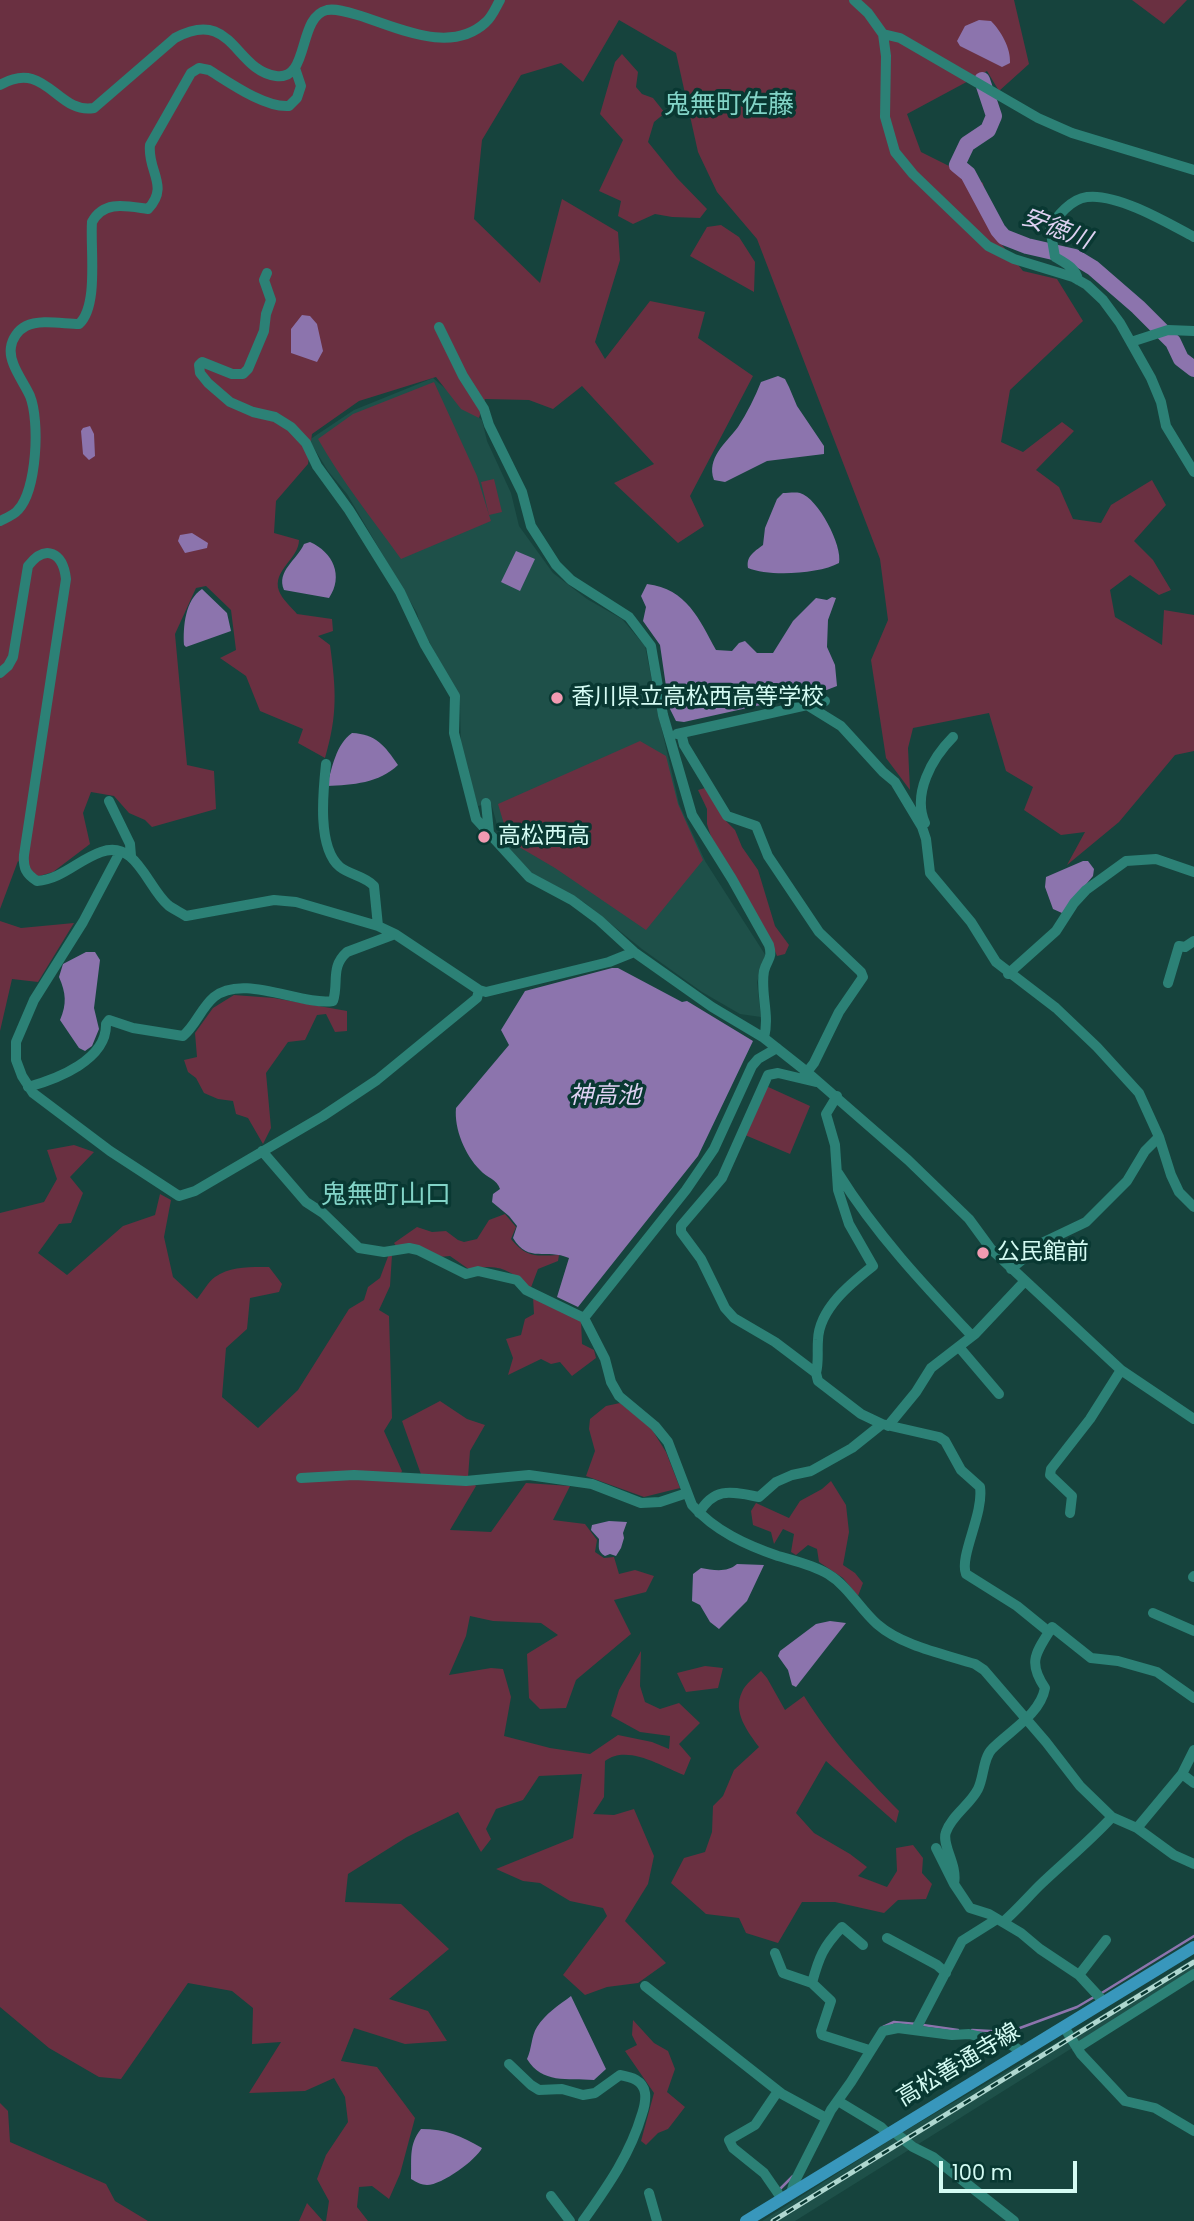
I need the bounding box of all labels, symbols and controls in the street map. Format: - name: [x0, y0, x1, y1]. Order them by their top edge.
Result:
- district label: 鬼無町佐藤: [664, 90, 794, 122]
- water label: 安徳川: [1017, 204, 1095, 256]
- place label: 香川県立高松西高等学校: [571, 684, 824, 712]
- marker: 香川県立高松西高等学校: [549, 690, 565, 706]
- place label: 高松西高: [498, 823, 590, 851]
- marker: 高松西高: [476, 829, 492, 845]
- water label: 神高池: [569, 1083, 641, 1111]
- district label: 鬼無町山口: [321, 1180, 451, 1212]
- place label: 公民館前: [997, 1239, 1089, 1267]
- marker: 公民館前: [975, 1245, 991, 1261]
- street label: 高松善通寺線: [893, 2019, 1025, 2113]
- scale bar: [942, 2148, 1080, 2192]
- text: 100 m: [952, 2158, 1012, 2187]

